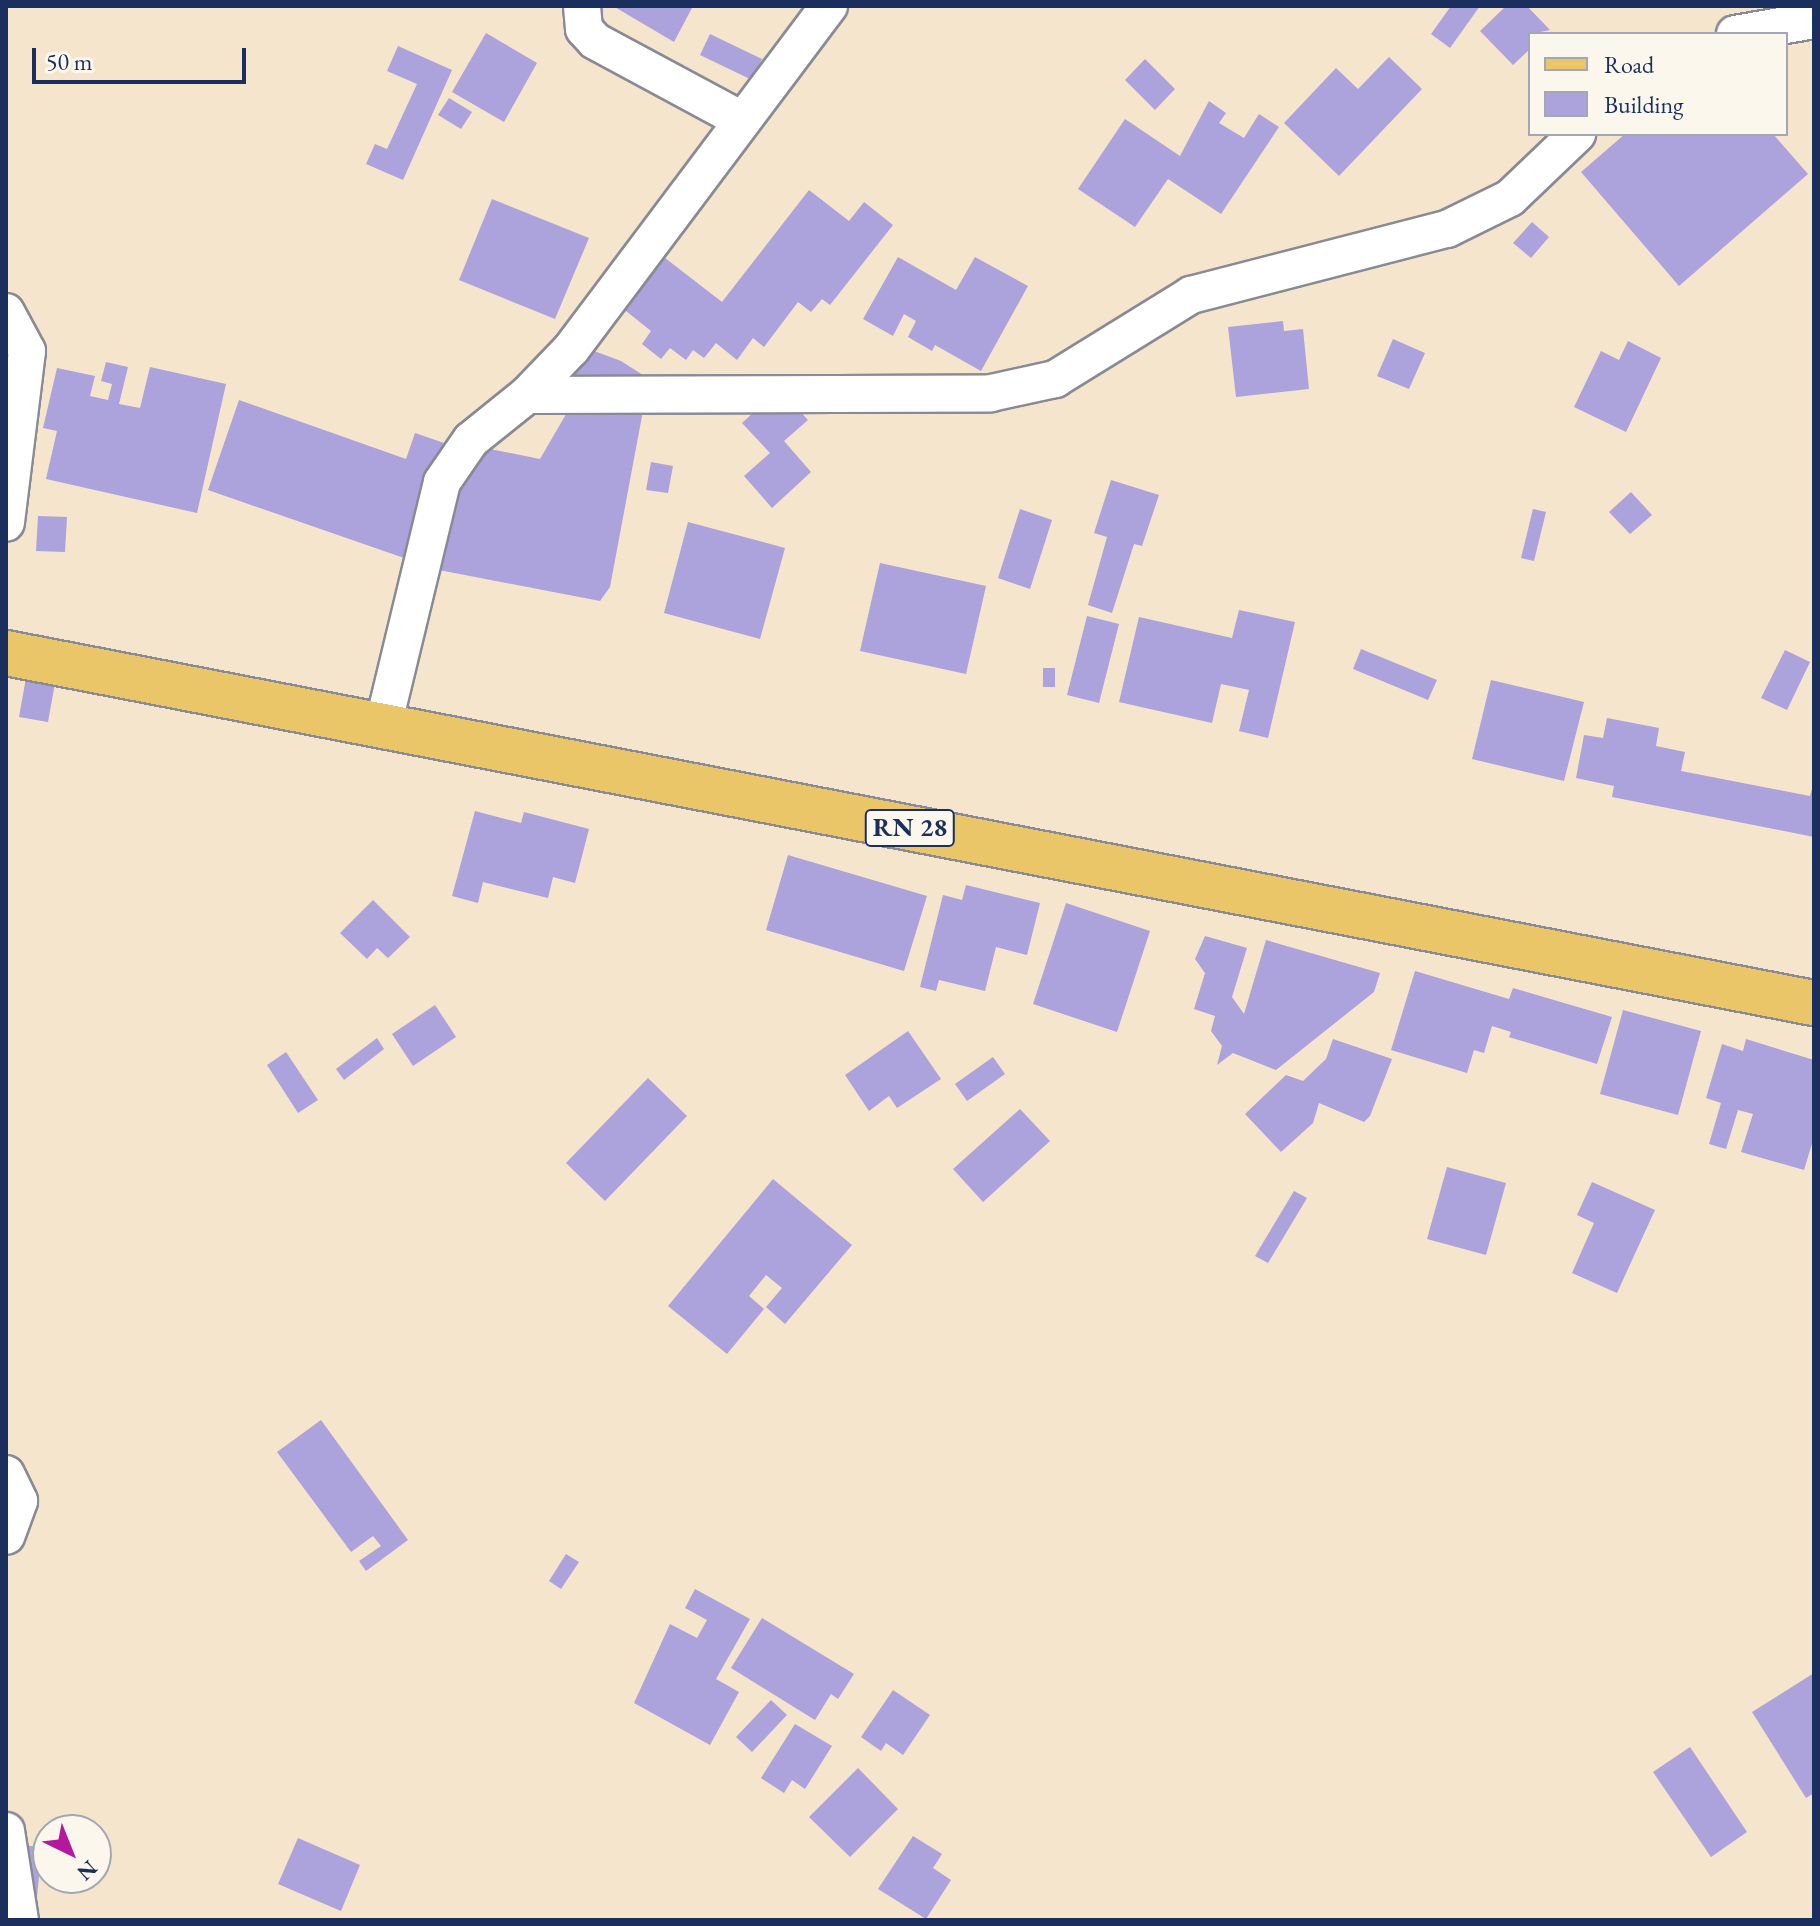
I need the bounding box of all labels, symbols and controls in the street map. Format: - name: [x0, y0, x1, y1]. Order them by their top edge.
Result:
- scale bar: [36, 32, 250, 82]
- legend: [1528, 32, 1788, 136]
- text: 50 m: [46, 46, 93, 77]
- text: Road: [1604, 49, 1654, 80]
- text: Building: [1604, 89, 1684, 120]
- road number: RN 28: [864, 806, 956, 850]
- north arrow: [32, 1814, 112, 1894]
- text: N: [71, 1854, 104, 1887]

